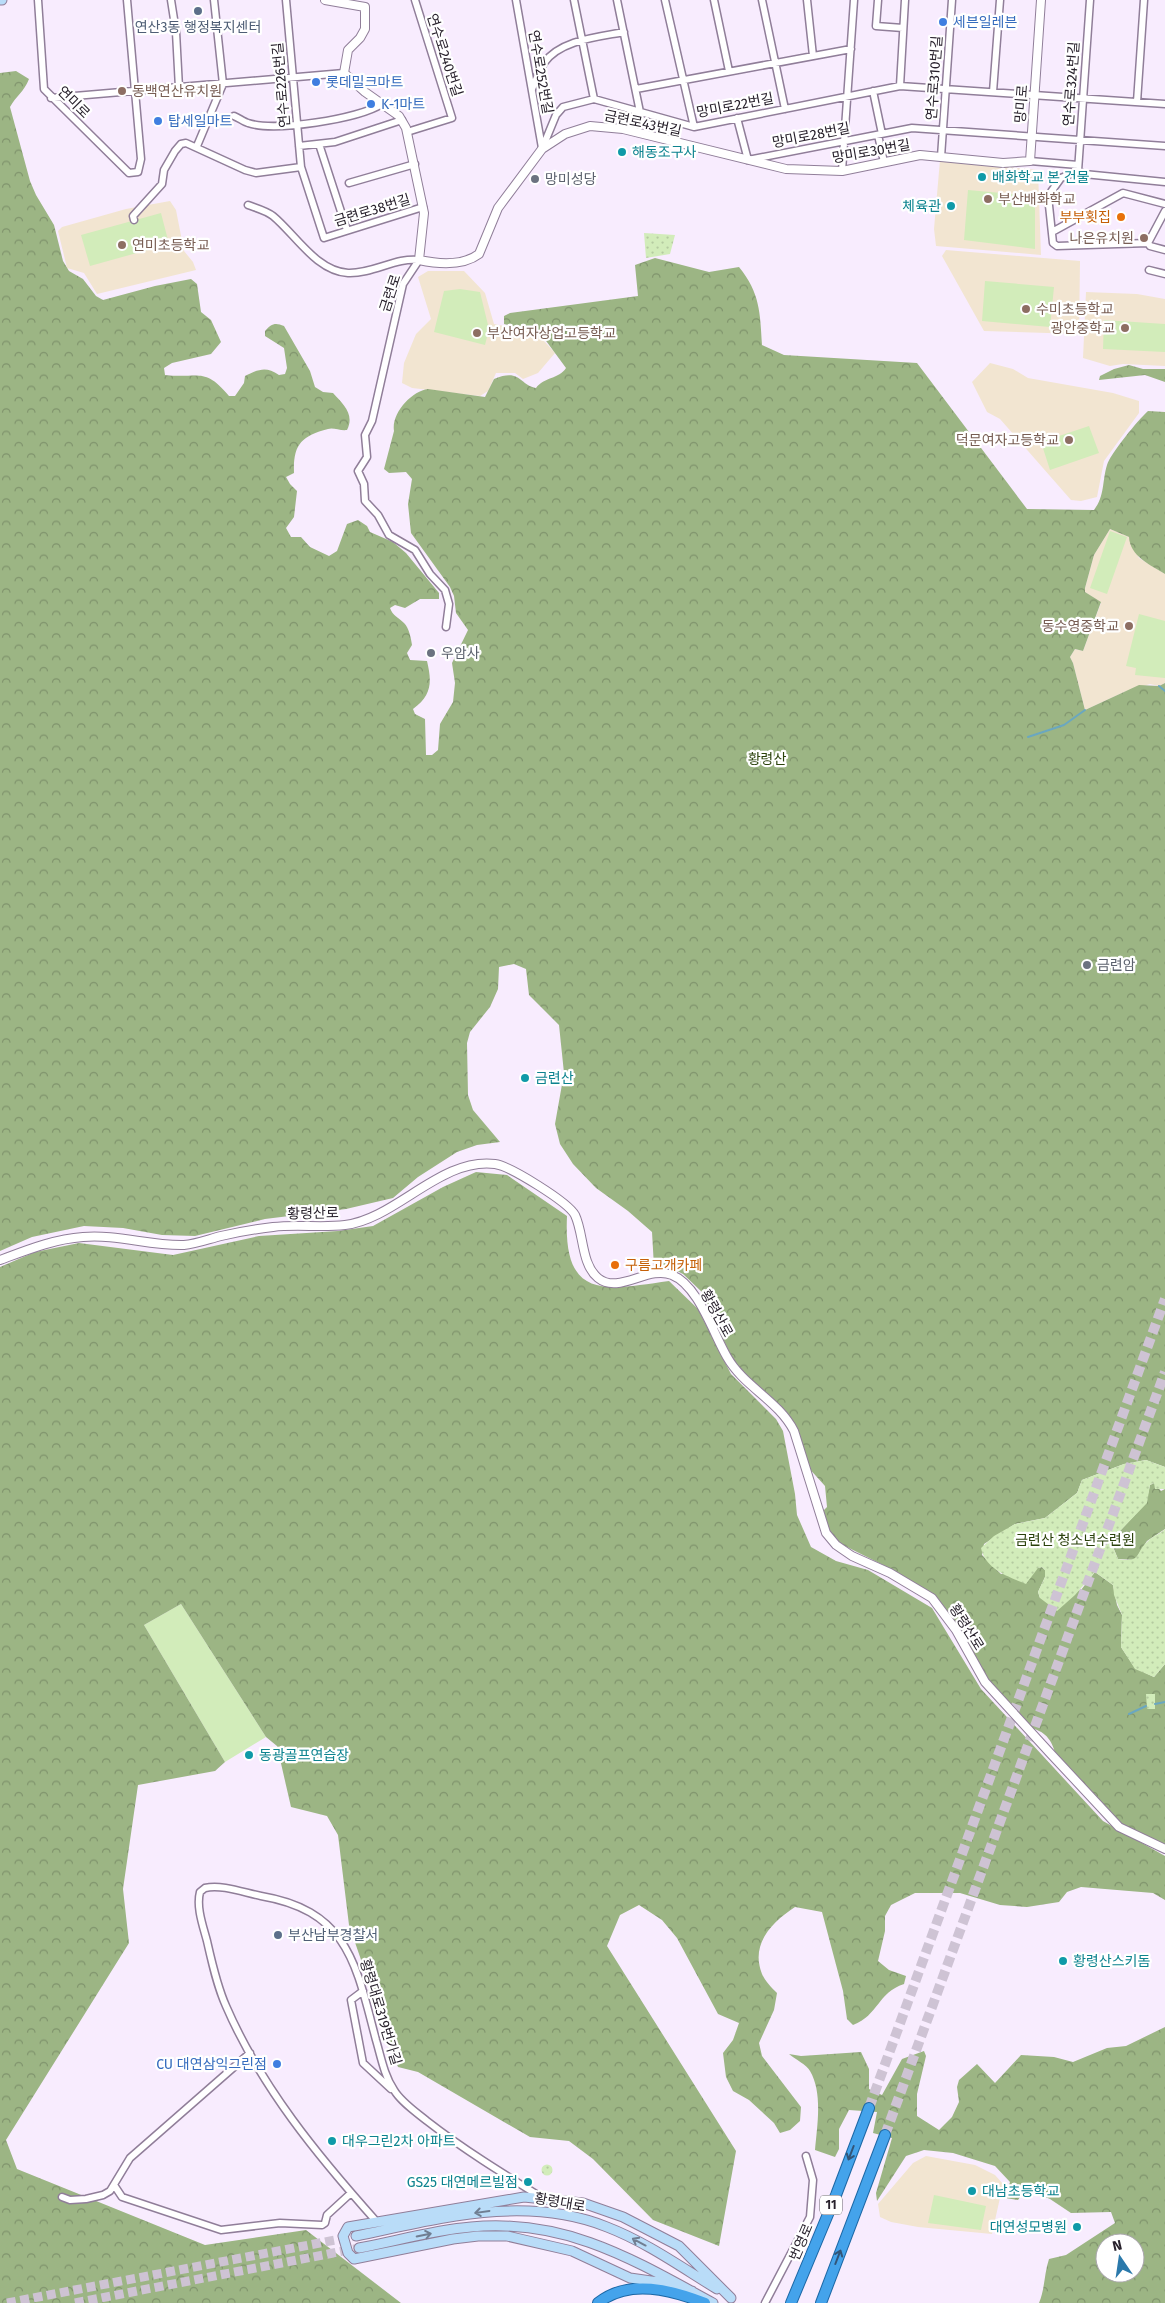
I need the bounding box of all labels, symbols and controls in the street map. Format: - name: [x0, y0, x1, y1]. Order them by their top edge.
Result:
- marker: 연산3동 행정복지센터: [192, 5, 204, 17]
- street label: 연수로240번길: [423, 12, 466, 99]
- place label: 세븐일레븐: [953, 14, 1018, 31]
- marker: 세븐일레븐: [937, 16, 949, 28]
- place label: 연산3동 행정복지센터: [135, 19, 261, 36]
- street label: 연수로252번길: [525, 29, 556, 115]
- street label: 연수로310번길: [923, 35, 946, 121]
- street label: 연수로324번길: [1060, 41, 1083, 127]
- street label: 연수로226번길: [269, 42, 294, 128]
- place label: 롯데밀크마트: [326, 74, 403, 91]
- marker: 롯데밀크마트: [310, 76, 322, 88]
- street label: 연미로: [54, 83, 93, 122]
- place label: 동백연산유치원: [132, 83, 222, 100]
- street label: 망미로: [1012, 84, 1031, 124]
- marker: 동백연산유치원: [116, 85, 128, 97]
- street label: 망미로22번길: [695, 90, 775, 121]
- place label: K-1마트: [381, 96, 425, 113]
- marker: K-1마트: [365, 98, 377, 110]
- street label: 금련로43번길: [603, 107, 683, 140]
- place label: 탑세일마트: [168, 113, 233, 130]
- marker: 탑세일마트: [152, 115, 164, 127]
- street label: 망미로28번길: [771, 120, 852, 151]
- street label: 망미로30번길: [831, 136, 912, 167]
- place label: 해동조구사: [632, 144, 697, 161]
- marker: 해동조구사: [616, 146, 628, 158]
- place label: 배화학교 본 건물: [992, 169, 1090, 186]
- place label: 망미성당: [545, 171, 597, 188]
- marker: 배화학교 본 건물: [976, 171, 988, 183]
- marker: 망미성당: [529, 173, 541, 185]
- street label: 금련로38번길: [332, 191, 412, 230]
- place label: 부산배화학교: [998, 191, 1075, 208]
- marker: 부산배화학교: [982, 193, 994, 205]
- place label: 체육관: [902, 198, 941, 215]
- marker: 체육관: [945, 200, 957, 212]
- place label: 부부횟집: [1059, 209, 1111, 226]
- marker: 부부횟집: [1115, 211, 1127, 223]
- place label: 나은유치원: [1070, 230, 1134, 247]
- marker: 나은유치원: [1138, 232, 1150, 244]
- place label: 연미초등학교: [132, 237, 209, 254]
- marker: 연미초등학교: [116, 239, 128, 251]
- street label: 금련로: [376, 272, 405, 314]
- place label: 수미초등학교: [1036, 301, 1113, 318]
- marker: 수미초등학교: [1020, 303, 1032, 315]
- place label: 광안중학교: [1051, 320, 1115, 337]
- marker: 광안중학교: [1119, 322, 1131, 334]
- place label: 부산여자상업고등학교: [487, 325, 616, 342]
- marker: 부산여자상업고등학교: [471, 327, 483, 339]
- place label: 덕문여자고등학교: [956, 432, 1059, 449]
- marker: 덕문여자고등학교: [1063, 434, 1075, 446]
- place label: 동수영중학교: [1042, 618, 1119, 635]
- marker: 동수영중학교: [1123, 620, 1135, 632]
- place label: 우암사: [441, 645, 480, 662]
- marker: 우암사: [425, 647, 437, 659]
- park label: 황령산: [748, 751, 786, 768]
- place label: 금련암: [1097, 957, 1136, 974]
- marker: 금련암: [1081, 959, 1093, 971]
- place label: 금련산: [535, 1070, 574, 1087]
- marker: 금련산: [519, 1072, 531, 1084]
- street label: 황령산로: [287, 1205, 339, 1222]
- place label: 구름고개카페: [625, 1257, 702, 1274]
- marker: 구름고개카페: [609, 1259, 621, 1271]
- street label: 황령산로: [697, 1287, 737, 1340]
- park label: 금련산 청소년수련원: [1015, 1532, 1135, 1549]
- street label: 황령산로: [946, 1601, 987, 1654]
- place label: 동광골프연습장: [259, 1747, 349, 1764]
- marker: 동광골프연습장: [243, 1749, 255, 1761]
- place label: 부산남부경찰서: [288, 1927, 378, 1944]
- marker: 부산남부경찰서: [272, 1929, 284, 1941]
- place label: 황령산스키돔: [1073, 1953, 1150, 1970]
- marker: 황령산스키돔: [1057, 1955, 1069, 1967]
- street label: 황령대로319번가길: [356, 1957, 405, 2067]
- place label: CU 대연삼익그린점: [156, 2056, 267, 2073]
- marker: CU 대연삼익그린점: [271, 2058, 283, 2070]
- place label: 대우그린2차 아파트: [342, 2133, 456, 2150]
- marker: 대우그린2차 아파트: [326, 2135, 338, 2147]
- one-way arrow: [846, 2145, 855, 2161]
- place label: GS25 대연메르빌점: [407, 2174, 518, 2191]
- marker: GS25 대연메르빌점: [522, 2176, 534, 2188]
- place label: 대남초등학교: [982, 2183, 1059, 2200]
- marker: 대남초등학교: [966, 2185, 978, 2197]
- street label: 황령대로: [533, 2190, 587, 2215]
- road number: 11: [820, 2196, 842, 2214]
- one-way arrow: [474, 2207, 490, 2217]
- place label: 대연성모병원: [990, 2219, 1067, 2236]
- street label: 번영로: [786, 2221, 817, 2263]
- marker: 대연성모병원: [1071, 2221, 1083, 2233]
- one-way arrow: [416, 2230, 432, 2239]
- north arrow: [1095, 2233, 1145, 2283]
- text: N: [1111, 2236, 1124, 2255]
- one-way arrow: [631, 2237, 646, 2247]
- one-way arrow: [834, 2250, 843, 2266]

